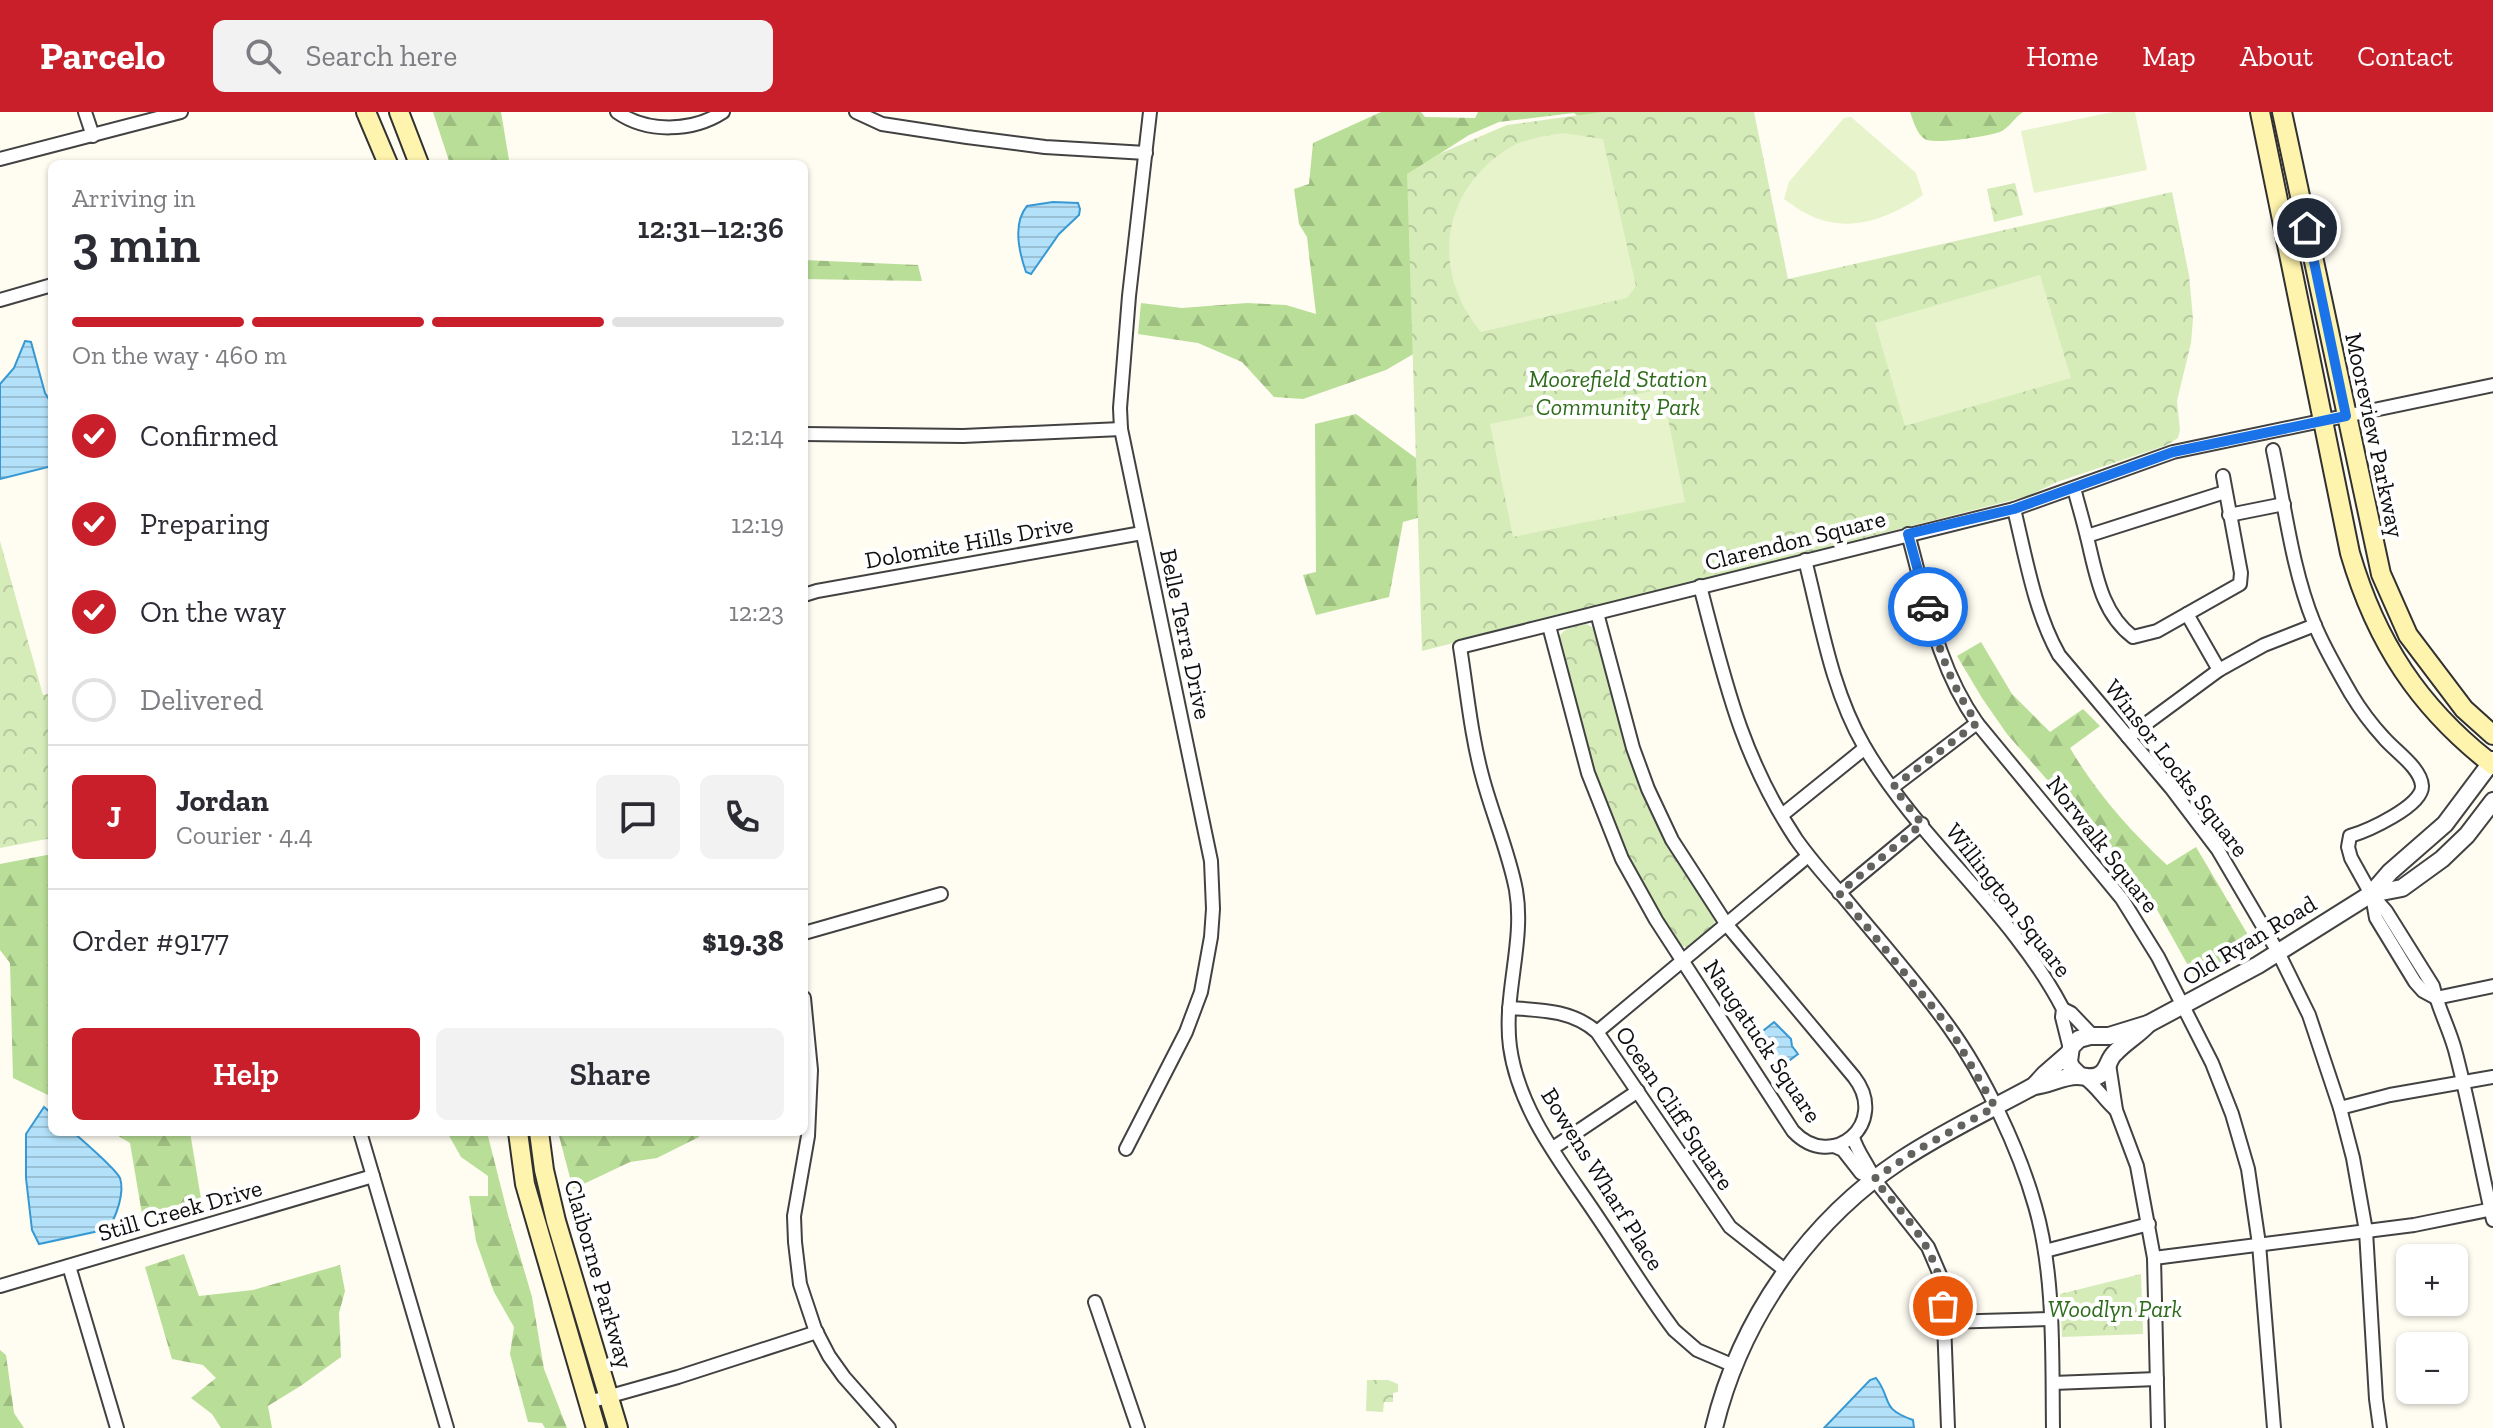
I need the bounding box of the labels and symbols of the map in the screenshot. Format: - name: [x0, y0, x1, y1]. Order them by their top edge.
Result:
- pin: [2273, 194, 2341, 262]
- street label: Mooreview Parkway: [2339, 330, 2411, 541]
- park label: Moorefield Station Community Park: [1529, 364, 1707, 421]
- street label: Clarendon Square: [1702, 504, 1888, 576]
- street label: Dolomite Hills Drive: [863, 509, 1075, 575]
- street label: Belle Terra Drive: [1154, 546, 1218, 722]
- courier: [1888, 567, 1968, 647]
- street label: Winsor Locks Square: [2099, 673, 2255, 863]
- street label: Norwalk Square: [2041, 770, 2165, 918]
- street label: Willington Square: [1940, 817, 2078, 983]
- street label: Old Ryan Road: [2177, 889, 2321, 991]
- street label: Naugatuck Square: [1698, 954, 1828, 1128]
- street label: Ocean Cliff Square: [1609, 1021, 1741, 1195]
- street label: Bowens Wharf Place: [1535, 1082, 1671, 1276]
- street label: Still Creek Drive: [95, 1173, 265, 1247]
- street label: Claiborne Parkway: [558, 1176, 640, 1373]
- pin: [1909, 1272, 1977, 1340]
- park label: Woodlyn Park: [2048, 1294, 2183, 1323]

